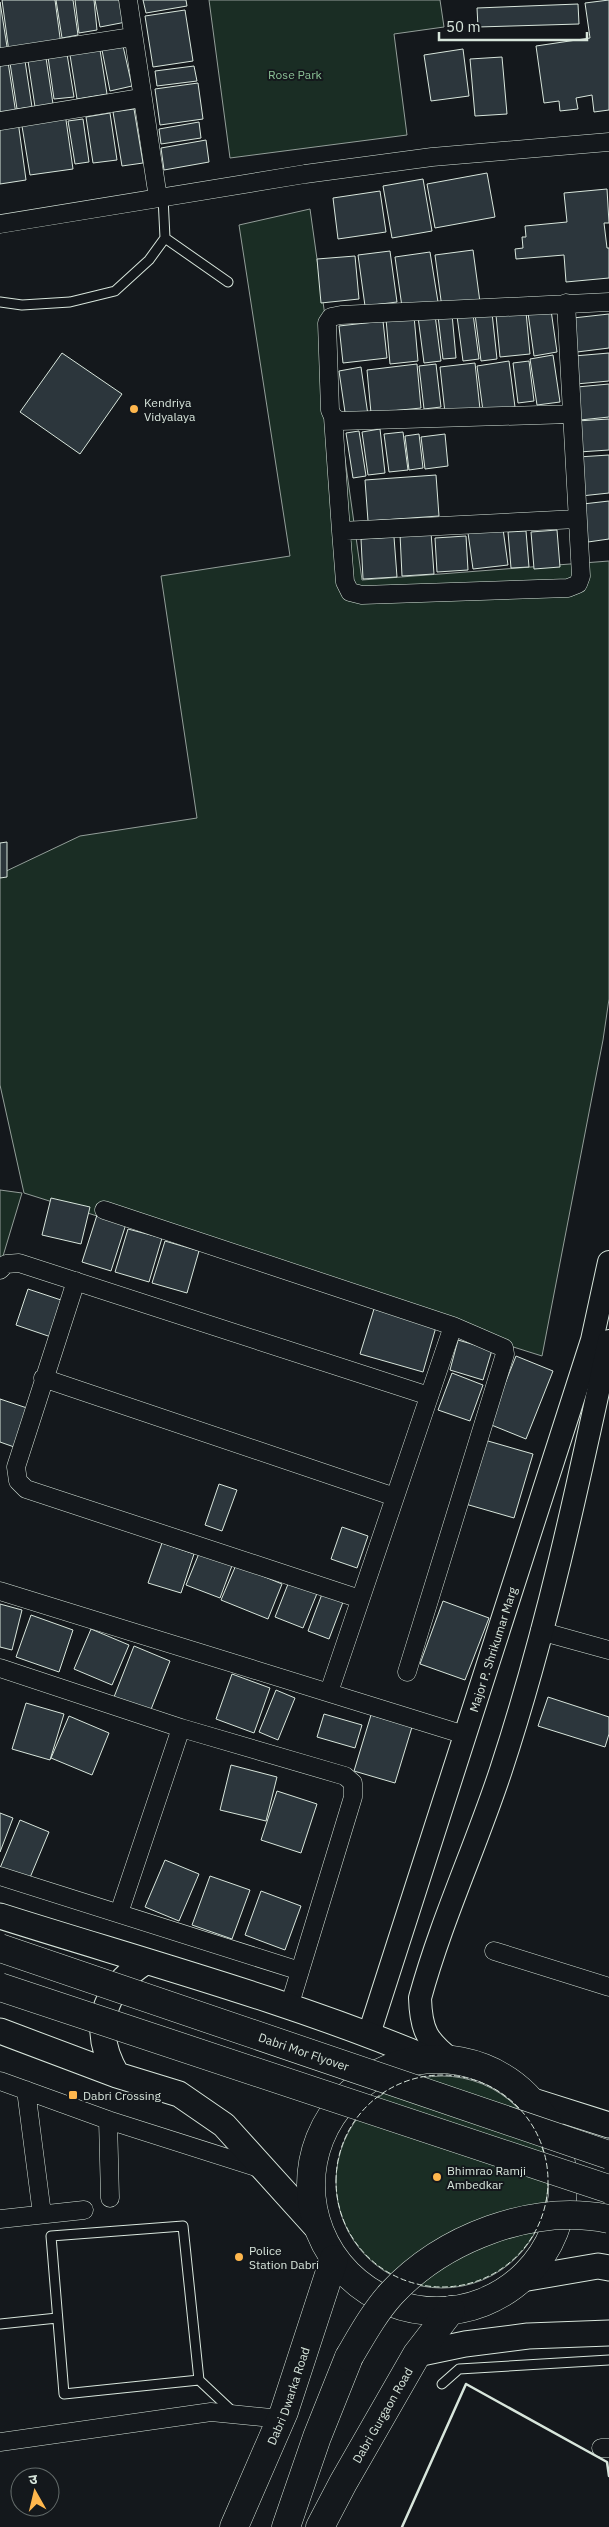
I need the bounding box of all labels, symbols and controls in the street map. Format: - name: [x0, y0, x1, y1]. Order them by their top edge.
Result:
- scale bar: [439, 10, 586, 42]
- text: 50 m: [446, 17, 481, 36]
- park label: Rose Park: [268, 67, 323, 82]
- place label: Kendriya Vidyalaya: [144, 395, 196, 424]
- marker: Kendriya Vidyalaya: [128, 403, 140, 415]
- street label: Major P. Shrikumar Marg: [465, 1584, 520, 1714]
- street label: Dabri Mor Flyover: [257, 2029, 352, 2074]
- place label: Dabri Crossing: [83, 2088, 162, 2103]
- marker: Dabri Crossing: [67, 2089, 79, 2101]
- place label: Bhimrao Ramji Ambedkar: [447, 2163, 526, 2192]
- marker: Bhimrao Ramji Ambedkar: [431, 2171, 443, 2183]
- place label: Police Station Dabri: [249, 2243, 319, 2272]
- marker: Police Station Dabri: [233, 2251, 245, 2263]
- street label: Dabri Dwarka Road: [263, 2345, 312, 2447]
- street label: Dabri Gurgaon Road: [349, 2365, 415, 2466]
- north arrow: [10, 2467, 60, 2517]
- text: उ: [28, 2470, 39, 2489]

